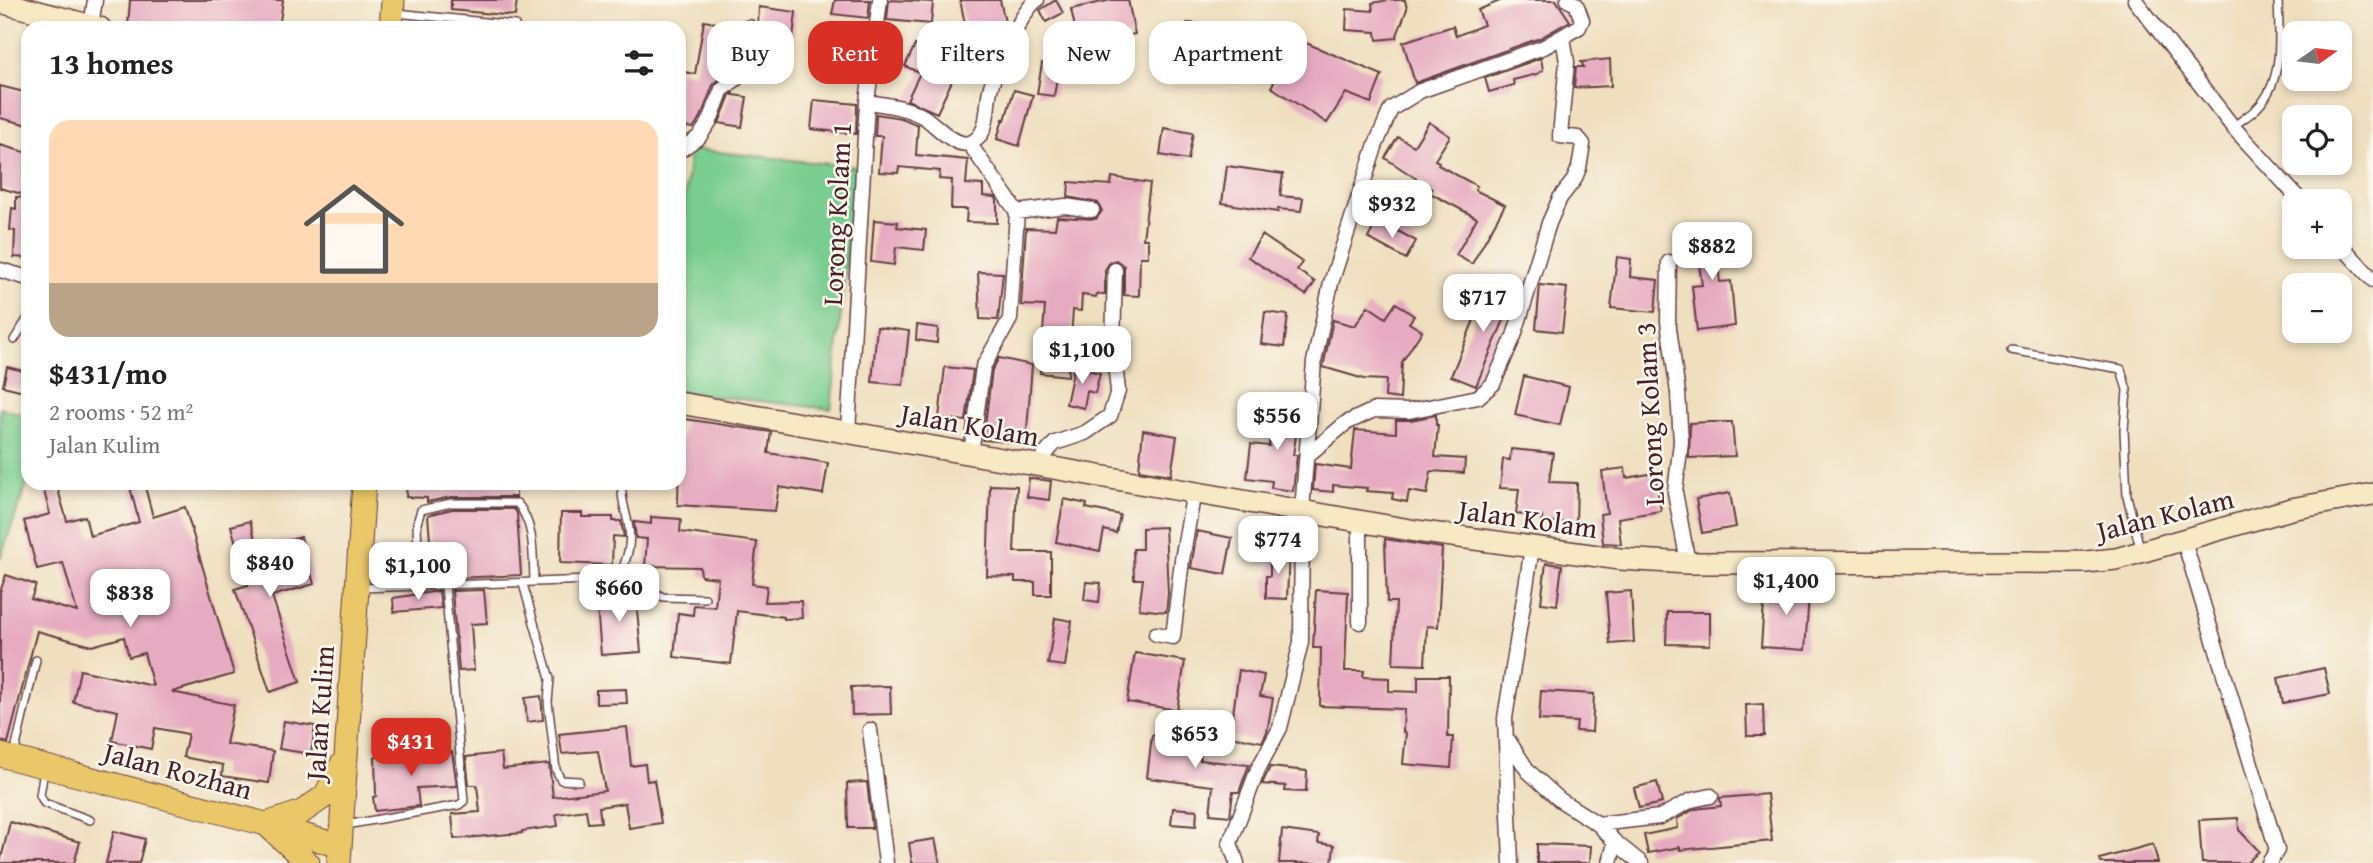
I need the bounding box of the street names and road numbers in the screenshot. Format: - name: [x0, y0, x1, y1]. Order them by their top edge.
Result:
- street label: Lorong Kolam 1: [811, 121, 861, 307]
- street label: Lorong Kolam 3: [1624, 321, 1674, 507]
- street label: Jalan Kolam: [895, 391, 1043, 456]
- street label: Jalan Kolam: [2089, 477, 2238, 552]
- street label: Jalan Kolam: [1453, 488, 1600, 548]
- street label: Jalan Kulim: [294, 644, 344, 785]
- street label: Jalan Rozhan: [96, 730, 257, 810]

